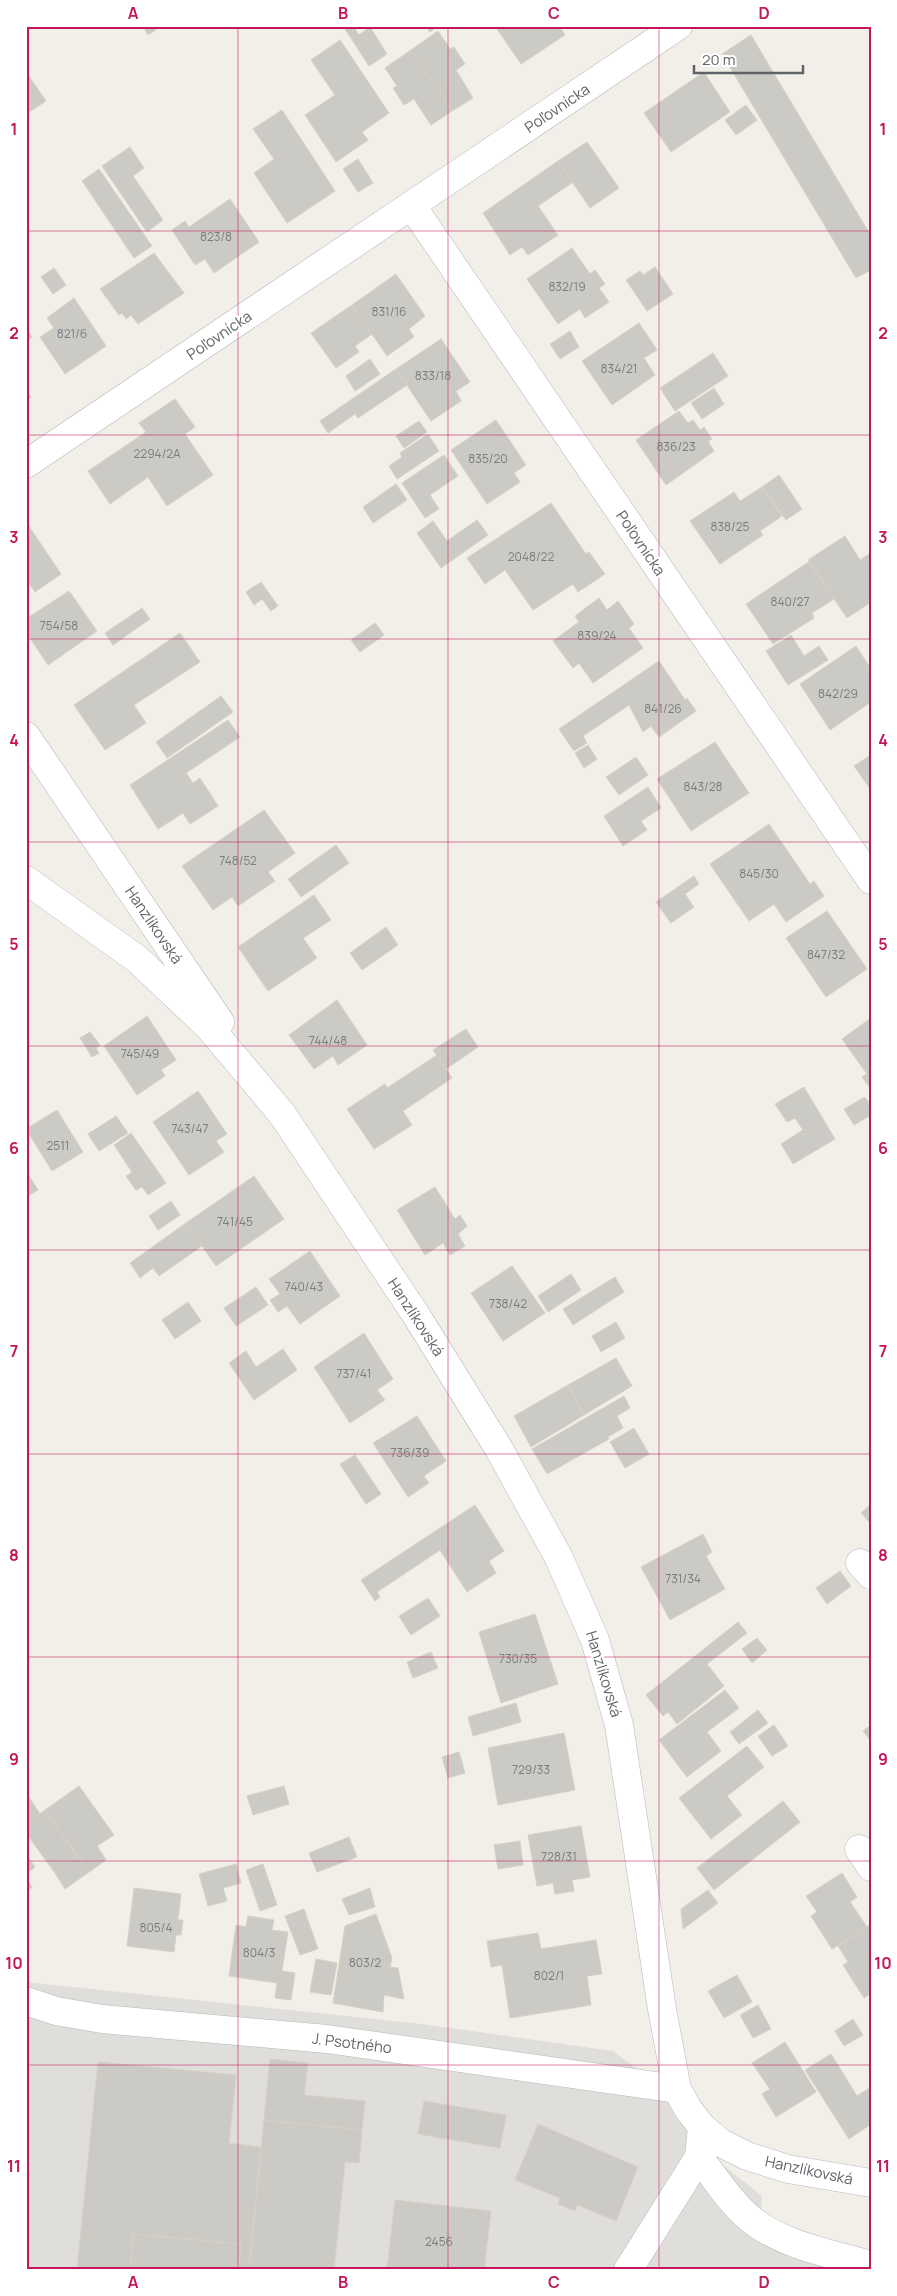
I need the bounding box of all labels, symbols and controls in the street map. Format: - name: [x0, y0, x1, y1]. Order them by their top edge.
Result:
- text: A: [128, 2, 139, 24]
- text: B: [338, 2, 348, 24]
- text: C: [548, 2, 560, 24]
- text: D: [758, 2, 770, 24]
- scale bar: [694, 42, 803, 74]
- text: 20 m: [702, 49, 735, 70]
- street label: Poľovnícka: [520, 78, 594, 138]
- text: 1: [10, 118, 18, 140]
- text: 1: [879, 118, 887, 140]
- house number: 823/8: [200, 228, 232, 245]
- house number: 832/19: [548, 278, 586, 295]
- house number: 831/16: [371, 303, 407, 320]
- street label: Poľovnícka: [182, 305, 256, 365]
- text: 2: [9, 322, 19, 344]
- text: 2: [878, 322, 888, 344]
- house number: 821/6: [57, 325, 87, 342]
- house number: 834/21: [601, 360, 637, 377]
- house number: 833/18: [415, 367, 451, 384]
- house number: 836/23: [656, 438, 696, 455]
- house number: 2294/2A: [133, 445, 181, 462]
- house number: 835/20: [468, 450, 508, 467]
- street label: Poľovnícka: [611, 506, 671, 580]
- house number: 838/25: [711, 518, 750, 535]
- text: 3: [9, 526, 19, 548]
- text: 3: [878, 526, 888, 548]
- house number: 2048/22: [508, 548, 554, 565]
- house number: 840/27: [771, 593, 809, 610]
- house number: 754/58: [40, 617, 78, 634]
- house number: 839/24: [577, 627, 617, 644]
- house number: 842/29: [818, 685, 858, 702]
- house number: 841/26: [644, 700, 682, 717]
- text: 4: [9, 729, 19, 751]
- text: 4: [878, 729, 888, 751]
- house number: 843/28: [683, 778, 723, 795]
- house number: 748/52: [219, 852, 257, 869]
- house number: 845/30: [739, 865, 779, 882]
- street label: Hanzlíkovská: [120, 882, 188, 968]
- text: 5: [9, 933, 19, 955]
- text: 5: [878, 933, 888, 955]
- house number: 847/32: [807, 946, 845, 963]
- house number: 744/48: [309, 1032, 347, 1049]
- house number: 745/49: [121, 1045, 159, 1062]
- house number: 743/47: [171, 1120, 209, 1137]
- text: 6: [9, 1137, 19, 1159]
- house number: 2511: [46, 1137, 70, 1154]
- text: 6: [878, 1137, 888, 1159]
- house number: 741/45: [217, 1213, 253, 1230]
- street label: Hanzlíkovská: [383, 1274, 449, 1360]
- house number: 740/43: [285, 1278, 323, 1295]
- house number: 738/42: [489, 1295, 527, 1312]
- text: 7: [10, 1340, 18, 1362]
- text: 7: [879, 1340, 887, 1362]
- house number: 737/41: [336, 1365, 372, 1382]
- house number: 736/39: [391, 1444, 429, 1461]
- text: 8: [9, 1544, 19, 1566]
- text: 8: [878, 1544, 888, 1566]
- house number: 731/34: [665, 1570, 701, 1587]
- street label: Hanzlíkovská: [581, 1628, 627, 1720]
- house number: 730/35: [499, 1650, 537, 1667]
- text: 9: [9, 1748, 19, 1770]
- text: 9: [878, 1748, 888, 1770]
- house number: 729/33: [512, 1761, 550, 1778]
- house number: 728/31: [541, 1848, 577, 1865]
- house number: 805/4: [140, 1919, 172, 1936]
- house number: 804/3: [243, 1944, 275, 1961]
- text: 10: [5, 1952, 23, 1974]
- text: 10: [874, 1952, 892, 1974]
- house number: 803/2: [349, 1954, 381, 1971]
- house number: 802/1: [534, 1967, 564, 1984]
- street label: J. Psotného: [311, 2028, 393, 2058]
- street label: Hanzlíkovská: [763, 2150, 855, 2190]
- text: 11: [7, 2155, 21, 2177]
- text: 11: [876, 2155, 890, 2177]
- house number: 2456: [425, 2233, 453, 2250]
- text: A: [128, 2271, 139, 2293]
- text: B: [338, 2271, 348, 2293]
- text: C: [548, 2271, 560, 2293]
- text: D: [758, 2271, 770, 2293]

